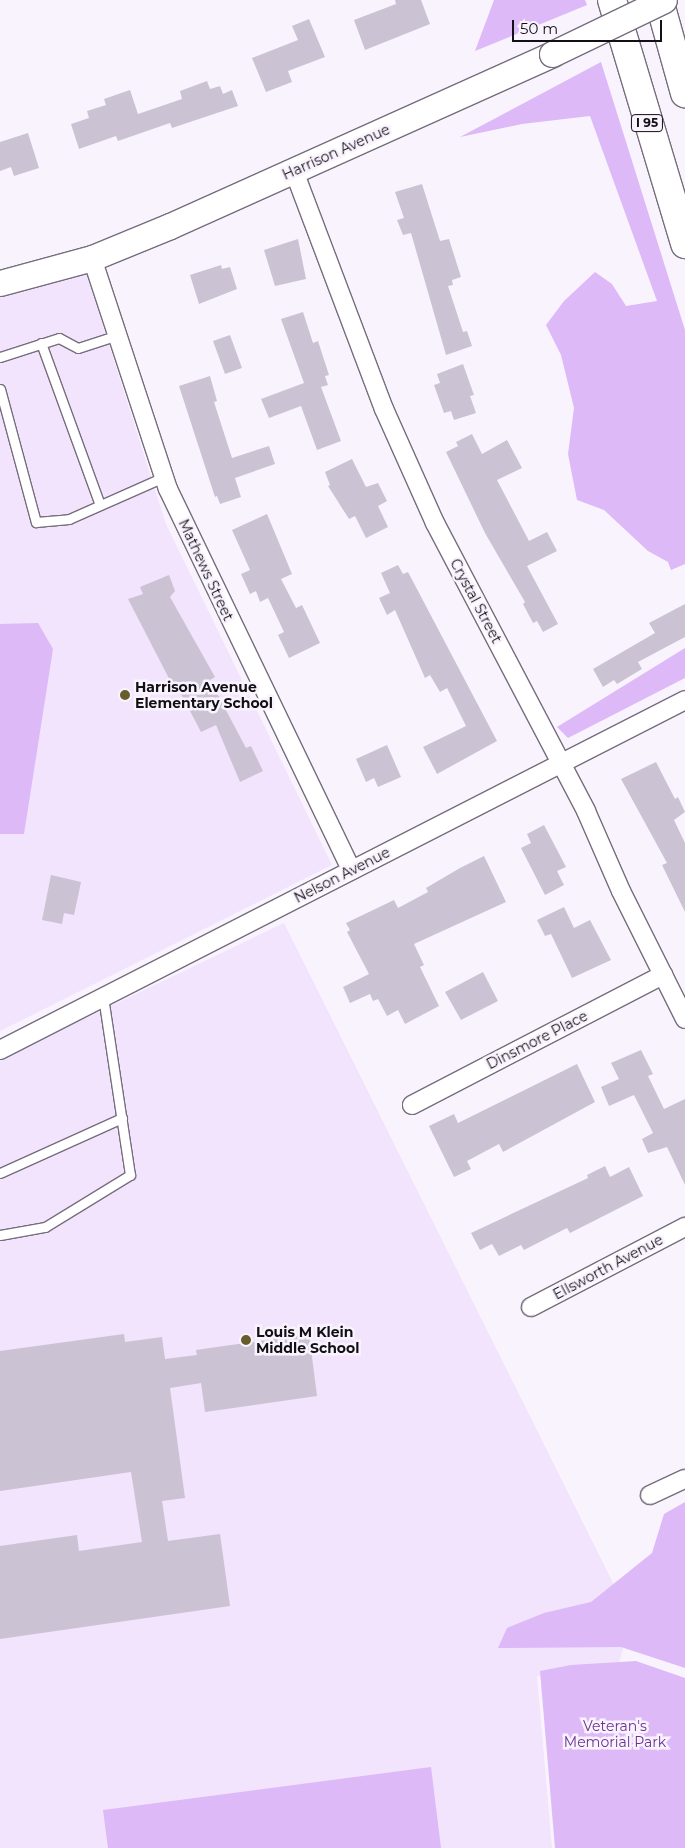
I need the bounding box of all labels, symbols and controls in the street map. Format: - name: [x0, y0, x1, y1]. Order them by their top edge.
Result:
- scale bar: [515, 10, 665, 42]
- text: 50 m: [520, 19, 558, 38]
- road number: I 95: [631, 114, 663, 132]
- street label: Harrison Avenue: [280, 121, 392, 183]
- street label: Mathews Street: [175, 517, 237, 623]
- street label: Crystal Street: [447, 556, 505, 646]
- place label: Harrison Avenue Elementary School: [135, 679, 273, 712]
- marker: Harrison Avenue Elementary School: [119, 689, 131, 701]
- street label: Nelson Avenue: [291, 844, 393, 906]
- street label: Dinsmore Place: [484, 1007, 590, 1073]
- street label: Ellsworth Avenue: [550, 1231, 666, 1303]
- place label: Louis M Klein Middle School: [256, 1324, 359, 1356]
- marker: Louis M Klein Middle School: [240, 1334, 252, 1346]
- park label: Veteran's Memorial Park: [564, 1718, 666, 1750]

